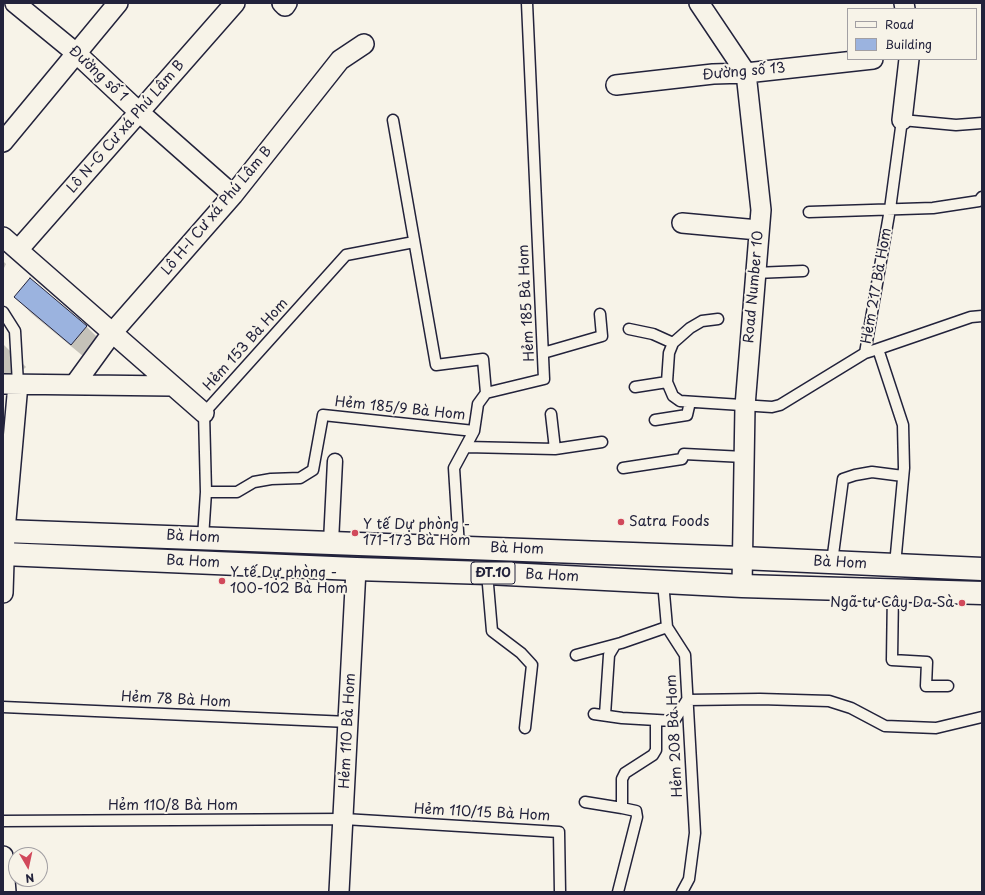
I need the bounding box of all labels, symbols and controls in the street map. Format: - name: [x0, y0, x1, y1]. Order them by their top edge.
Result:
- legend: [847, 8, 977, 60]
- text: Road: [885, 15, 914, 33]
- text: Building: [885, 35, 932, 53]
- street label: Đường số 1: [65, 43, 131, 105]
- street label: Lô N-G Cư xá Phú Lâm B: [64, 57, 188, 197]
- street label: Đường số 13: [702, 60, 786, 84]
- street label: Lô H-I Cư xá Phú Lâm B: [158, 143, 276, 279]
- street label: Hẻm 217 Bà Hom: [859, 227, 895, 345]
- street label: Road Number 10: [741, 230, 767, 344]
- street label: Hẻm 185 Bà Hom: [516, 244, 538, 362]
- street label: Hẻm 153 Bà Hom: [200, 295, 292, 395]
- street label: Hẻm 185/9 Bà Hom: [334, 394, 466, 424]
- place label: Satra Foods: [629, 514, 709, 530]
- place label: Y tế Dự phòng - 171-173 Bà Hom: [363, 517, 470, 550]
- marker: Satra Foods: [616, 517, 626, 527]
- street label: Bà Hom: [166, 527, 220, 547]
- marker: Y tế Dự phòng - 171-173 Bà Hom: [350, 528, 360, 538]
- street label: Bà Hom: [490, 540, 544, 558]
- street label: Ba Hom: [166, 552, 220, 572]
- street label: Bà Hom: [813, 553, 867, 573]
- road number: ĐT.10: [471, 562, 515, 584]
- place label: Y tế Dự phòng - 100-102 Bà Hom: [230, 565, 348, 598]
- street label: Ba Hom: [525, 566, 579, 586]
- marker: Y tế Dự phòng - 100-102 Bà Hom: [217, 576, 227, 586]
- place label: Ngã tư Cây Da Sà: [830, 595, 954, 611]
- marker: Ngã tư Cây Da Sà: [957, 598, 967, 608]
- street label: Hẻm 110 Bà Hom: [337, 673, 359, 789]
- street label: Hẻm 208 Bà Hom: [663, 674, 687, 798]
- street label: Hẻm 78 Bà Hom: [121, 689, 231, 711]
- street label: Hẻm 110/8 Bà Hom: [108, 798, 238, 814]
- street label: Hẻm 110/15 Bà Hom: [413, 801, 551, 825]
- north arrow: [8, 847, 48, 887]
- text: N: [24, 869, 35, 887]

